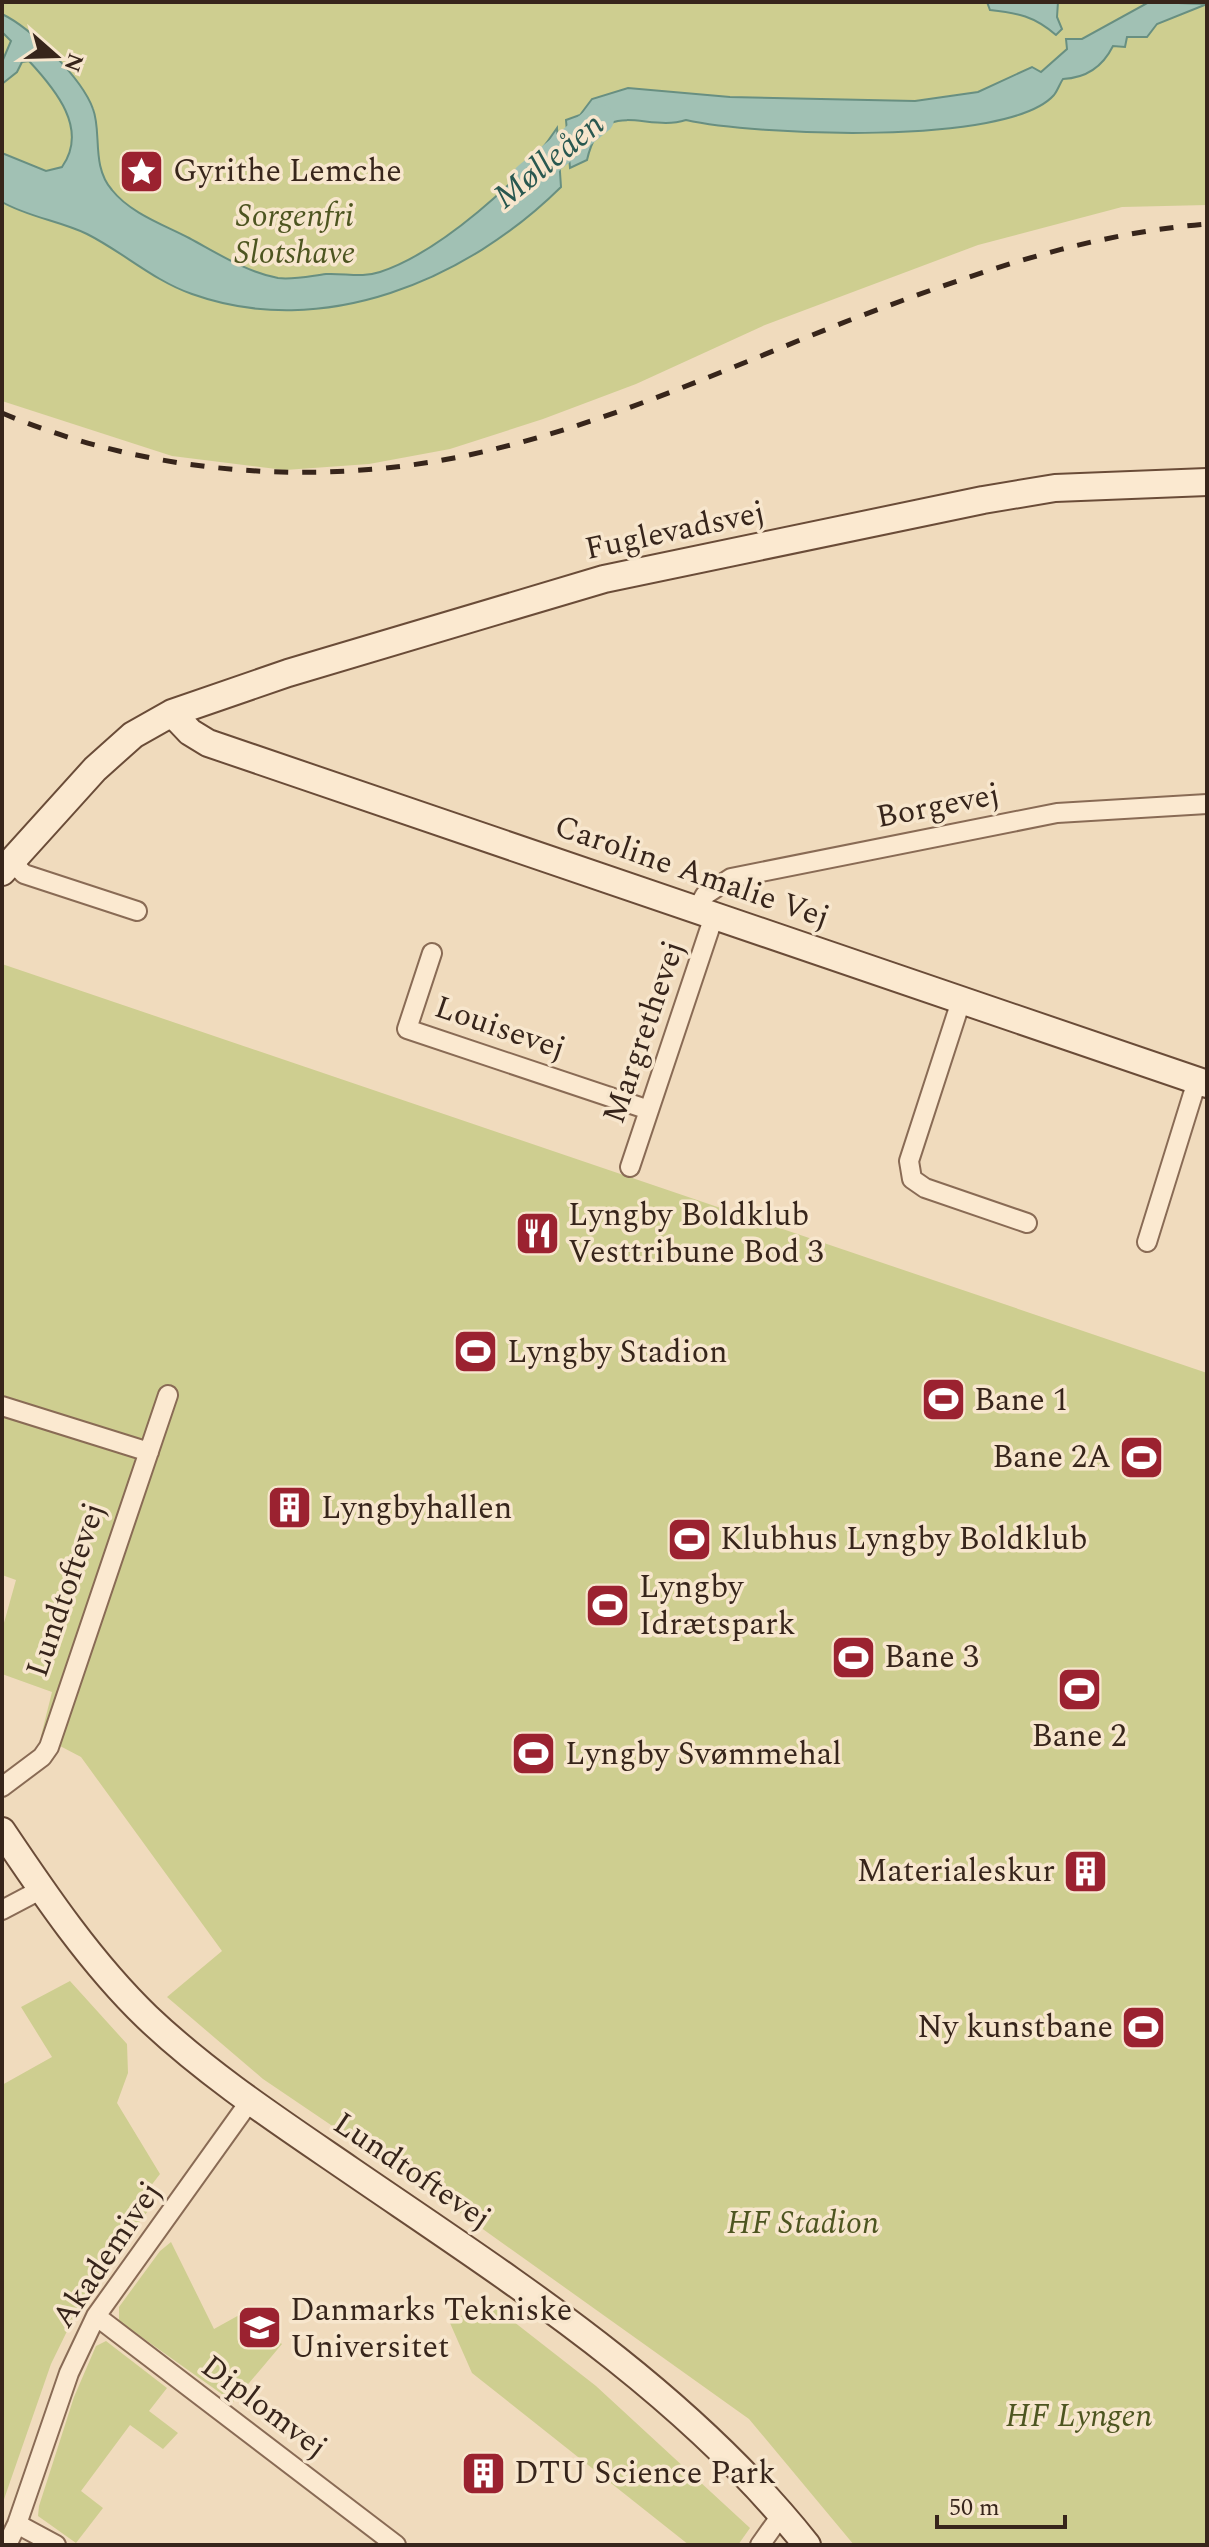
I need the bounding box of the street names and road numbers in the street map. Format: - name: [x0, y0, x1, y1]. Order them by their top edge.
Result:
- street label: Fuglevadsvej: [580, 488, 770, 574]
- street label: Borgevej: [872, 770, 1004, 842]
- street label: Caroline Amalie Vej: [548, 802, 836, 942]
- street label: Margrethevej: [590, 934, 698, 1130]
- street label: Louisevej: [428, 983, 572, 1073]
- street label: Lundtoftevej: [13, 1496, 119, 1684]
- street label: Lundtoftevej: [323, 2100, 501, 2242]
- street label: Akademivej: [40, 2172, 174, 2338]
- street label: Diplomvej: [190, 2343, 338, 2471]

